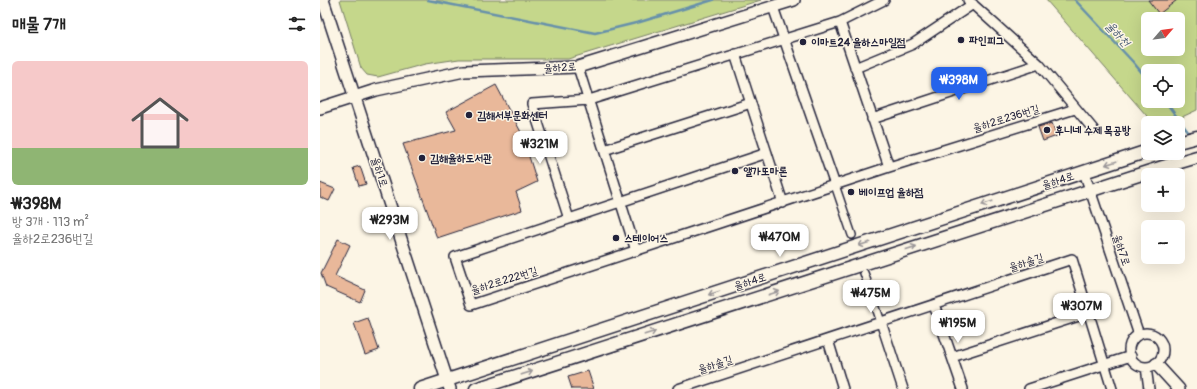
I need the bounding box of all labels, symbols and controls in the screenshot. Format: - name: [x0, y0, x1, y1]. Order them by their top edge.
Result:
- north arrow: [1141, 12, 1185, 56]
- map controls: [1141, 12, 1185, 264]
- icon: filters: [286, 13, 308, 35]
- text: 매물 7개: [12, 14, 66, 35]
- water label: 율하천: [1102, 19, 1134, 51]
- place label: 파인피그: [969, 34, 1005, 47]
- marker: 파인피그: [956, 35, 966, 45]
- place label: 이마트24 율하스마일점: [811, 36, 906, 49]
- marker: 이마트24 율하스마일점: [798, 37, 808, 47]
- street label: 율하2로: [543, 60, 577, 75]
- button: locate: [1141, 64, 1185, 108]
- pin: ₩398M: [931, 67, 987, 101]
- text: ₩398M: [940, 72, 978, 88]
- icon: home: [124, 87, 196, 159]
- street label: 율하2로236번길: [971, 102, 1041, 135]
- place label: 김해서부문화센터: [477, 109, 548, 122]
- marker: 김해서부문화센터: [464, 110, 474, 120]
- button: layers: [1141, 116, 1185, 160]
- place label: 후니네 수제 목공방: [1055, 124, 1131, 137]
- marker: 후니네 수제 목공방: [1042, 125, 1052, 135]
- pin: ₩321M: [512, 131, 568, 165]
- text: ₩321M: [522, 136, 558, 152]
- place label: 김해율하도서관: [430, 152, 492, 165]
- marker: 김해율하도서관: [417, 153, 427, 163]
- street label: 율하1로: [369, 155, 391, 189]
- one-way arrow: [1105, 160, 1118, 167]
- place label: 앨가또마론: [743, 165, 787, 178]
- marker: 앨가또마론: [730, 166, 740, 176]
- button: +: [1141, 168, 1185, 212]
- street label: 율하4로: [1040, 169, 1076, 192]
- place label: 베이프업 율하점: [858, 186, 923, 199]
- marker: 베이프업 율하점: [846, 187, 856, 197]
- text: ₩398M: [12, 193, 61, 214]
- one-way arrow: [982, 200, 994, 208]
- pin: ₩293M: [362, 207, 418, 241]
- text: ₩293M: [371, 212, 409, 228]
- text: 방 3개 · 113 m²: [12, 214, 89, 230]
- button: −: [1141, 220, 1185, 264]
- pin: ₩470M: [752, 224, 808, 258]
- text: ₩470M: [760, 229, 800, 245]
- text: 율하2로236번길: [12, 231, 93, 247]
- place label: 스테이어스: [624, 232, 668, 245]
- marker: 스테이어스: [611, 233, 621, 243]
- street label: 율하7로: [1110, 233, 1133, 268]
- one-way arrow: [857, 241, 870, 248]
- one-way arrow: [905, 244, 917, 252]
- street label: 율하솔길: [1007, 251, 1045, 274]
- street label: 율하2로222번길: [469, 264, 539, 297]
- street label: 율하4로: [732, 270, 768, 293]
- pin: ₩475M: [843, 280, 899, 314]
- text: ₩475M: [852, 285, 890, 301]
- one-way arrow: [768, 289, 781, 296]
- one-way arrow: [707, 290, 720, 297]
- pin: ₩307M: [1054, 293, 1110, 327]
- text: ₩307M: [1062, 298, 1102, 314]
- pin: ₩195M: [930, 310, 986, 344]
- text: ₩195M: [940, 315, 976, 331]
- one-way arrow: [644, 329, 657, 336]
- street label: 율하솔길: [696, 353, 734, 376]
- one-way arrow: [520, 369, 533, 376]

